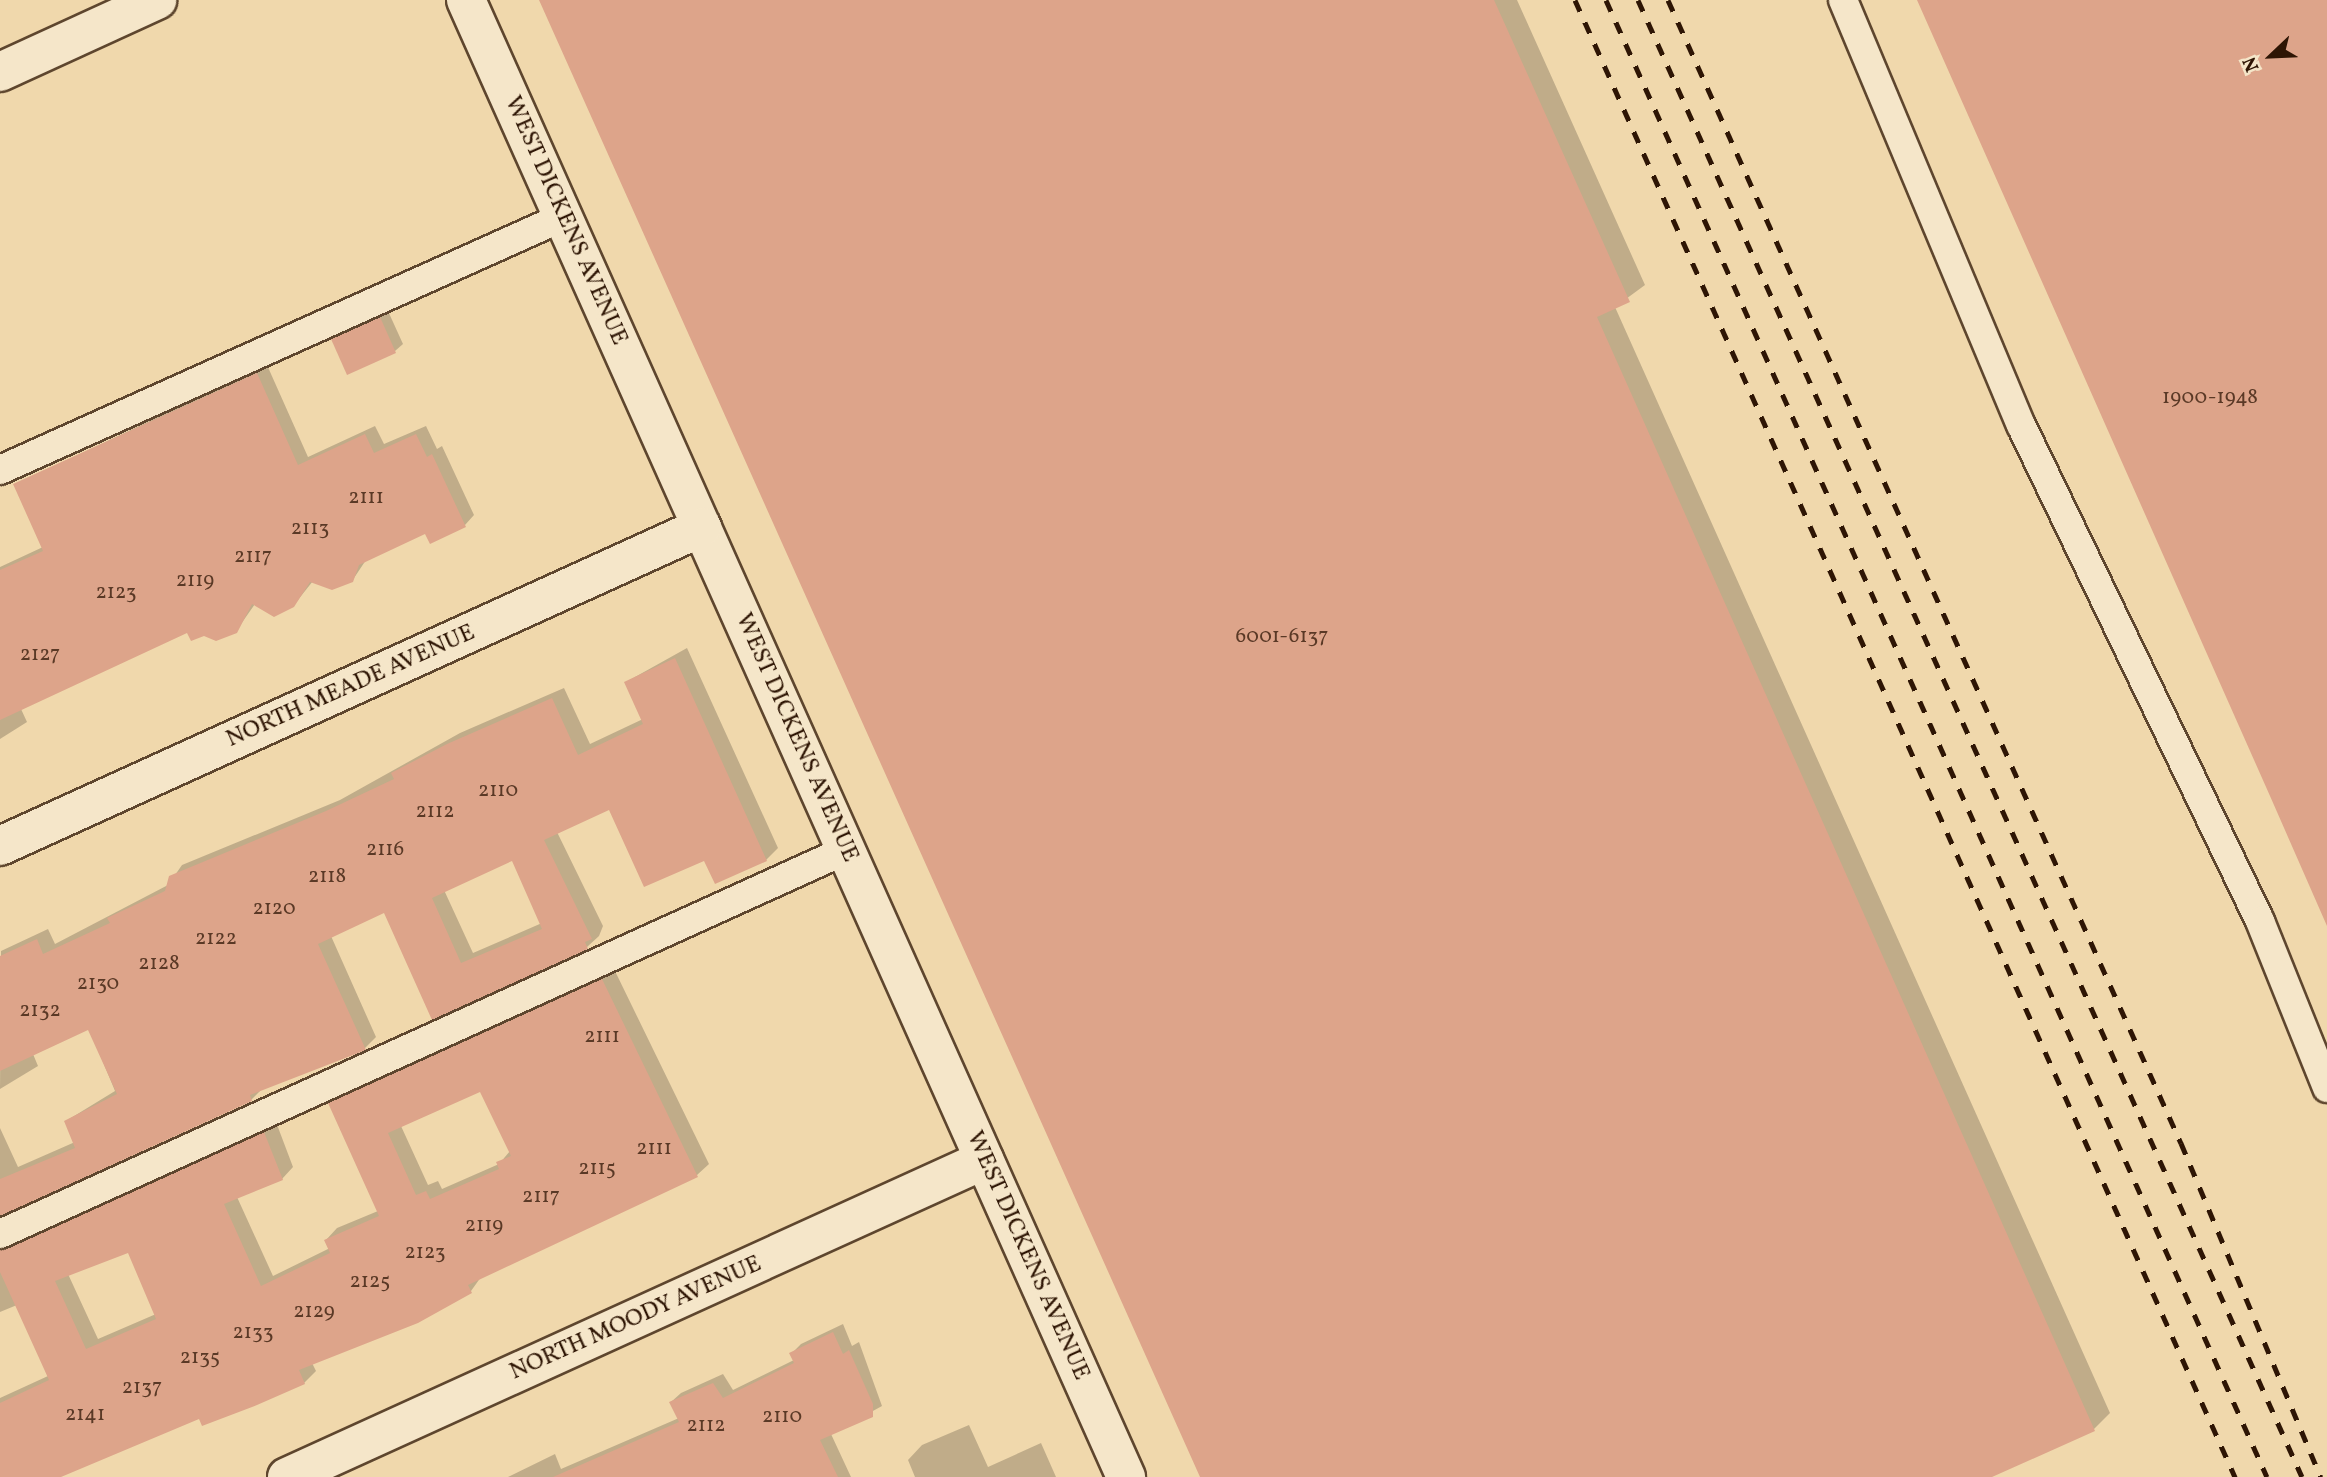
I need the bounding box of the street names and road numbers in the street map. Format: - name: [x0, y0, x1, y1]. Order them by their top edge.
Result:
- street label: WEST DICKENS AVENUE: [497, 92, 633, 350]
- street label: WEST DICKENS AVENUE: [728, 609, 864, 867]
- street label: NORTH MEADE AVENUE: [222, 619, 480, 755]
- street label: WEST DICKENS AVENUE: [959, 1127, 1095, 1385]
- street label: NORTH MOODY AVENUE: [505, 1250, 767, 1388]

